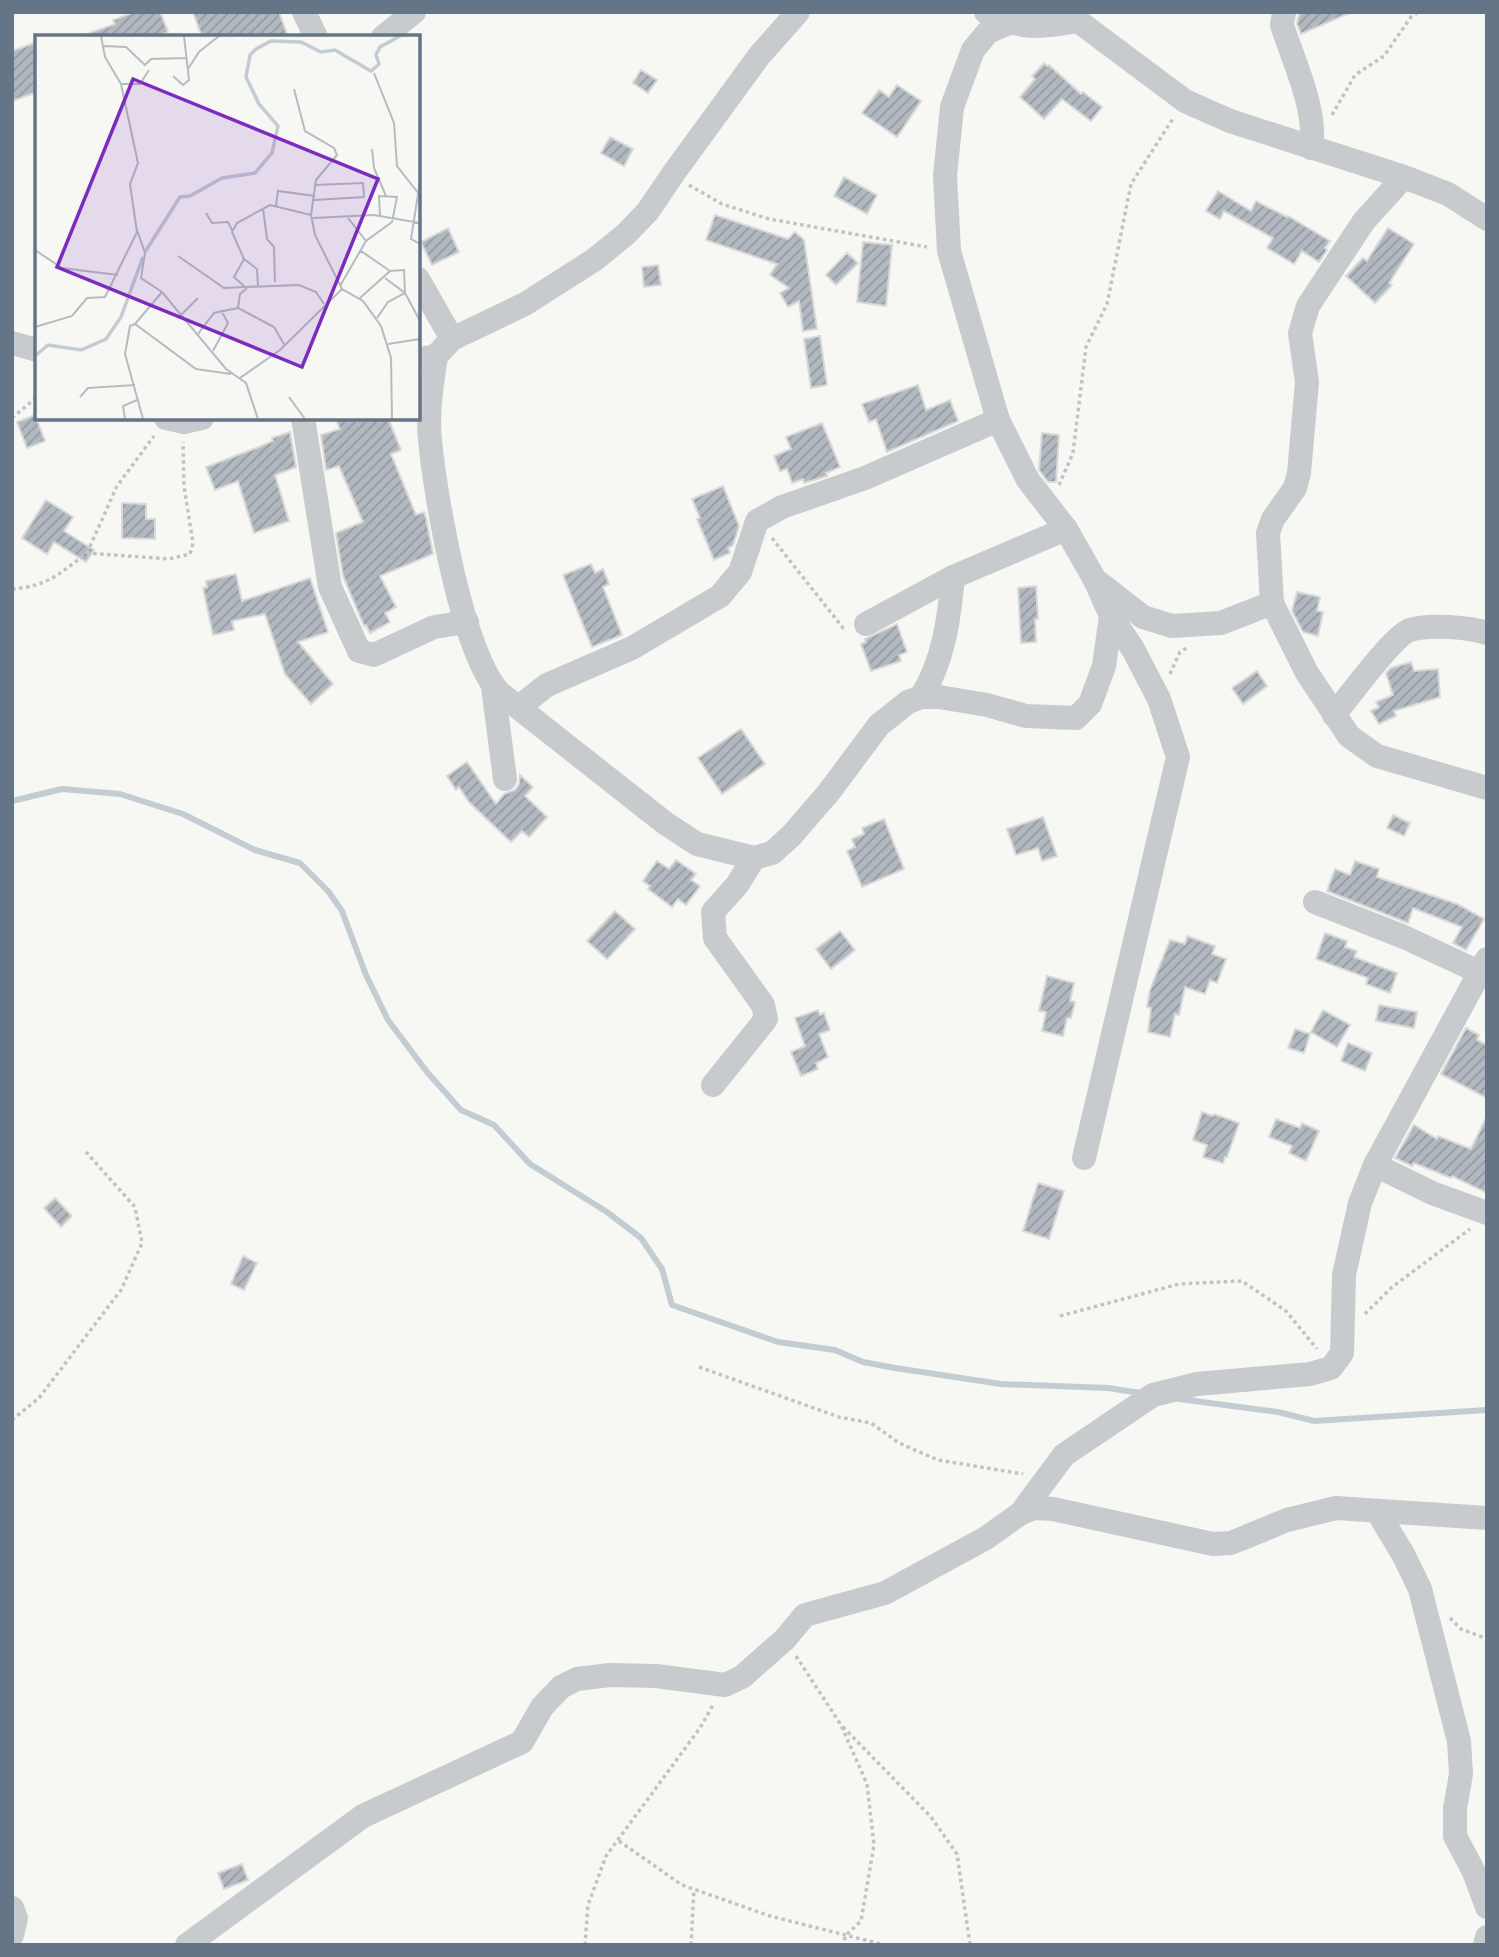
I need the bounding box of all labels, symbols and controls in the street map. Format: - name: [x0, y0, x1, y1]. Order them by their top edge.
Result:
- inset map: [35, 35, 420, 420]

